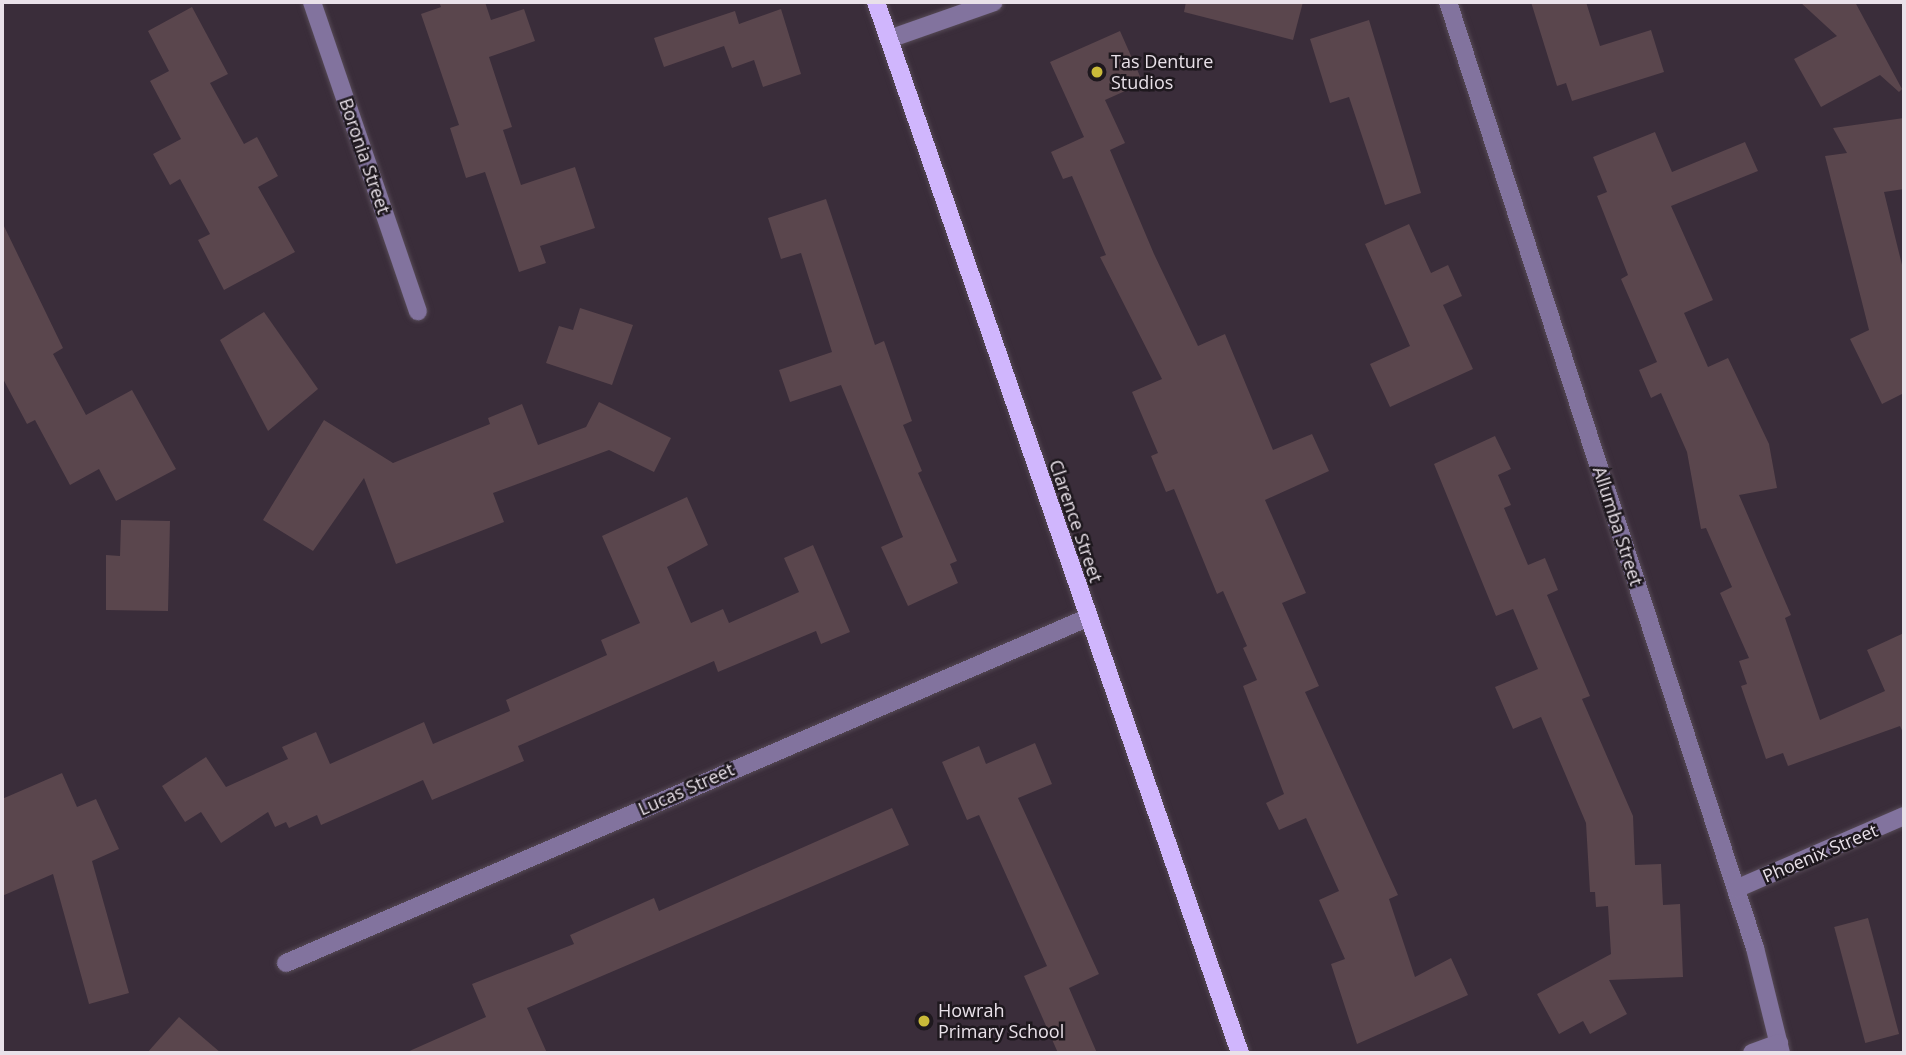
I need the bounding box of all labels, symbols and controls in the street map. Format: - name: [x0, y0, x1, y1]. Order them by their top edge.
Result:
- place label: Tas Denture Studios: [1111, 51, 1213, 94]
- marker: Tas Denture Studios: [1089, 64, 1105, 80]
- street label: Boronia Street: [335, 95, 395, 217]
- street label: Clarence Street: [1045, 457, 1107, 585]
- street label: Allumba Street: [1589, 464, 1647, 588]
- street label: Lucas Street: [635, 758, 737, 820]
- street label: Phoenix Street: [1759, 819, 1881, 887]
- place label: Howrah Primary School: [938, 1000, 1064, 1042]
- marker: Howrah Primary School: [916, 1013, 932, 1029]

